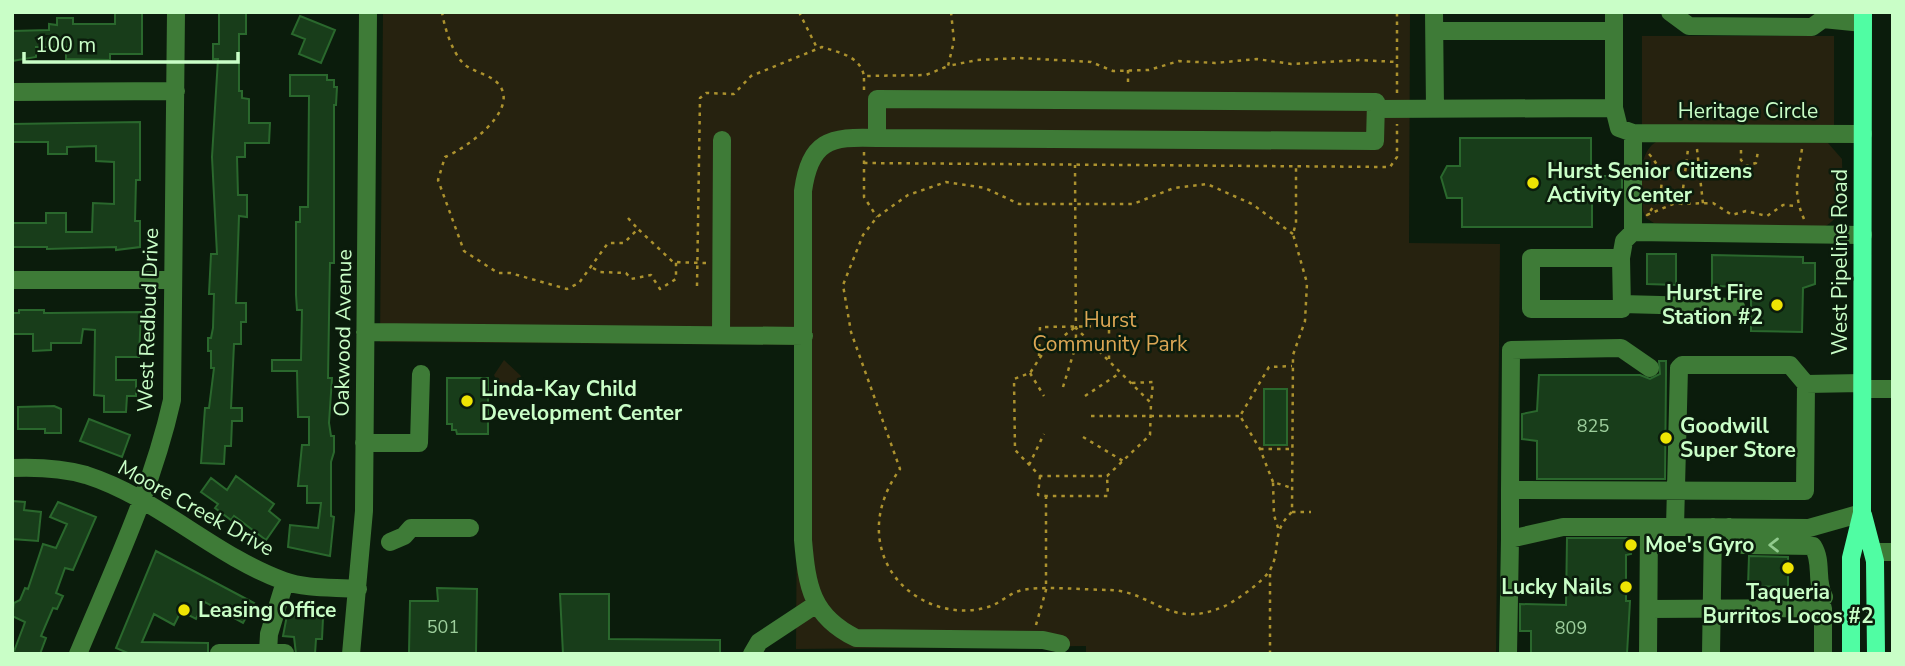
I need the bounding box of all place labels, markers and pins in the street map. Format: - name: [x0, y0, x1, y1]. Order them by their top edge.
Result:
- place label: Hurst Senior Citizens Activity Center: [1547, 157, 1752, 209]
- marker: Hurst Senior Citizens Activity Center: [1525, 175, 1541, 191]
- place label: Hurst Fire Station #2: [1662, 279, 1763, 331]
- marker: Hurst Fire Station #2: [1769, 297, 1785, 313]
- place label: Linda-Kay Child Development Center: [481, 375, 683, 427]
- marker: Linda-Kay Child Development Center: [459, 393, 475, 409]
- place label: Goodwill Super Store: [1680, 412, 1796, 464]
- marker: Goodwill Super Store: [1658, 430, 1674, 446]
- place label: Moe's Gyro: [1645, 531, 1754, 559]
- marker: Moe's Gyro: [1623, 537, 1639, 553]
- marker: Taqueria Burritos Locos #2: [1780, 560, 1796, 576]
- place label: Lucky Nails: [1501, 573, 1612, 601]
- place label: Taqueria Burritos Locos #2: [1702, 578, 1874, 630]
- marker: Lucky Nails: [1618, 579, 1634, 595]
- place label: Leasing Office: [198, 596, 336, 624]
- marker: Leasing Office: [176, 602, 192, 618]

